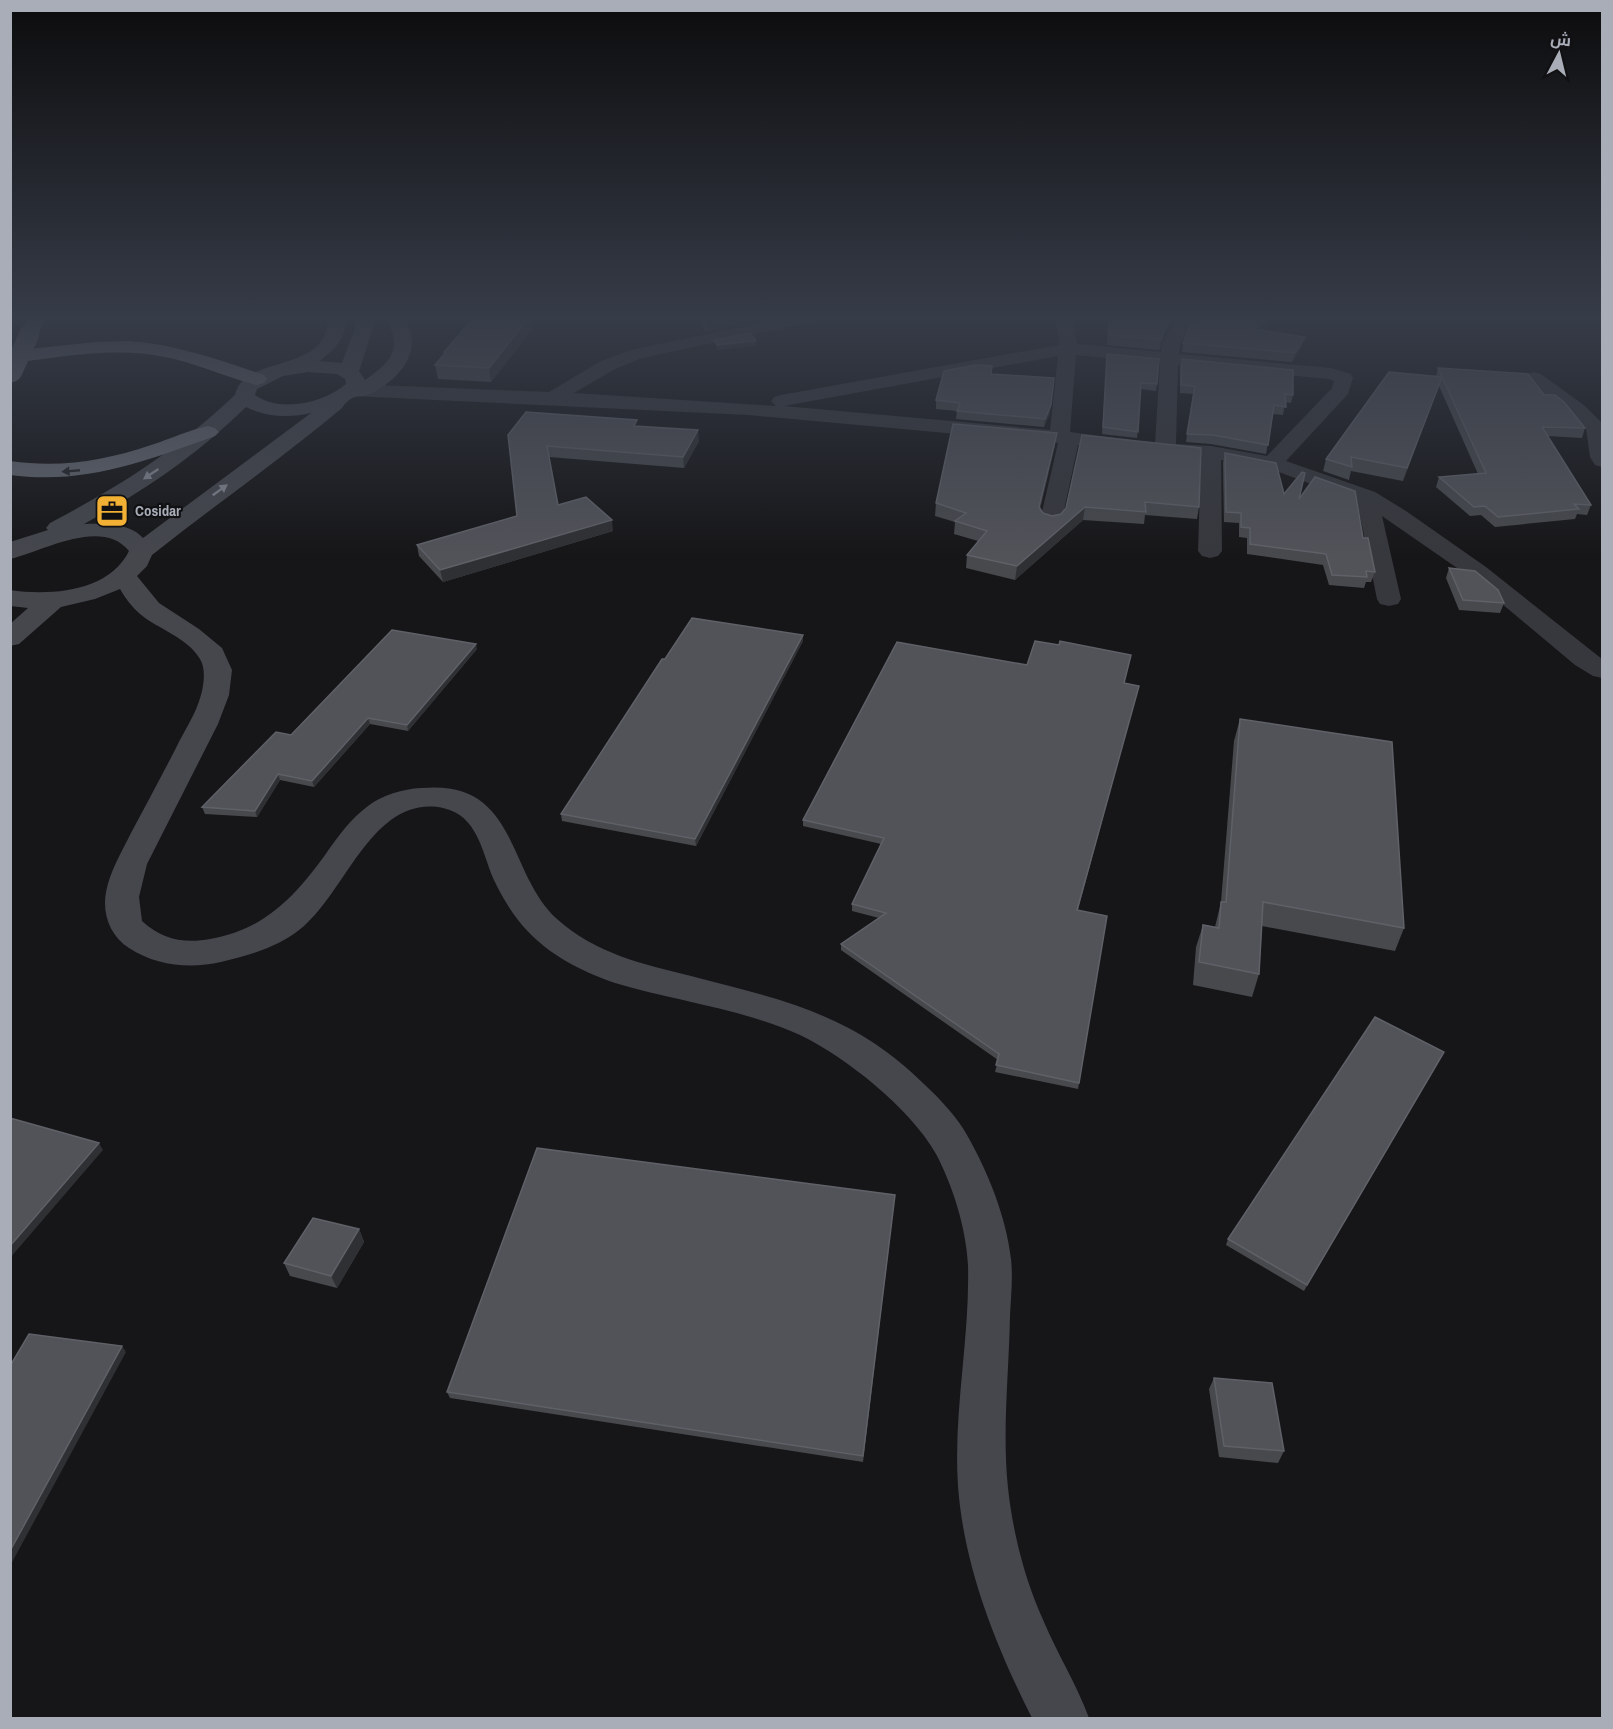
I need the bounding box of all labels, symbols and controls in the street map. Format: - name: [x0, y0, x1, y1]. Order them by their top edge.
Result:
- north arrow: [1529, 24, 1589, 84]
- text: ش: [1549, 27, 1572, 51]
- one-way arrow: [62, 466, 81, 476]
- one-way arrow: [143, 468, 159, 479]
- one-way arrow: [213, 484, 228, 496]
- office icon: Cosidar: [94, 493, 130, 529]
- place label: Cosidar: [135, 500, 181, 521]

